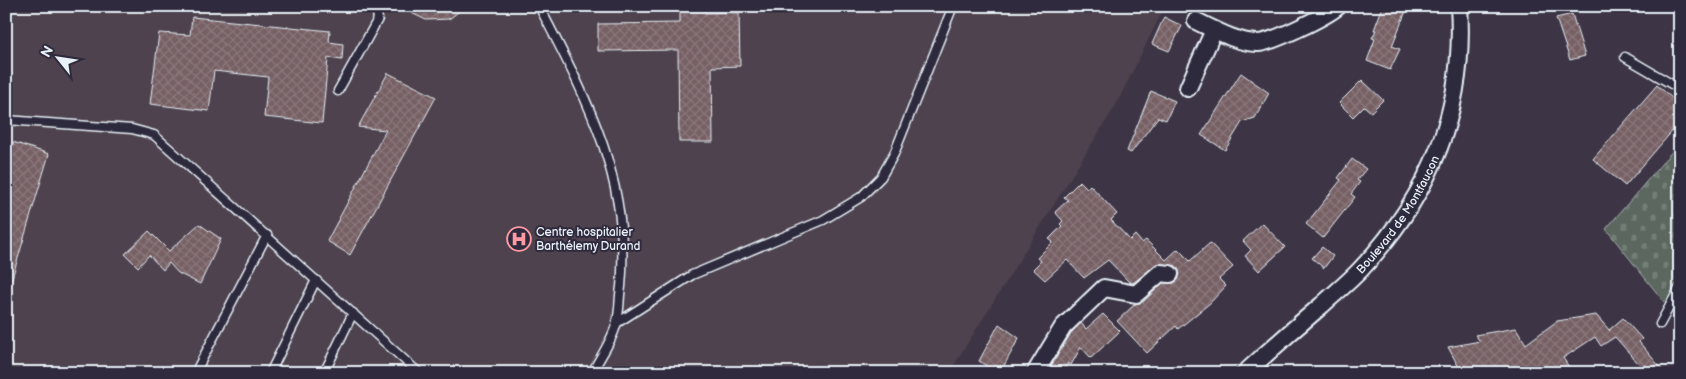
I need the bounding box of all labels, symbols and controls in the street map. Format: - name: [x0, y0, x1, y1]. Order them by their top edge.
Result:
- north arrow: [32, 32, 82, 82]
- text: N: [37, 43, 57, 61]
- street label: Boulevard de Montfaucon: [1353, 153, 1443, 277]
- place label: Centre hospitalier Barthélemy Durand: [536, 225, 641, 254]
- hospital icon: Centre hospitalier Barthélemy Durand: [506, 226, 532, 252]

